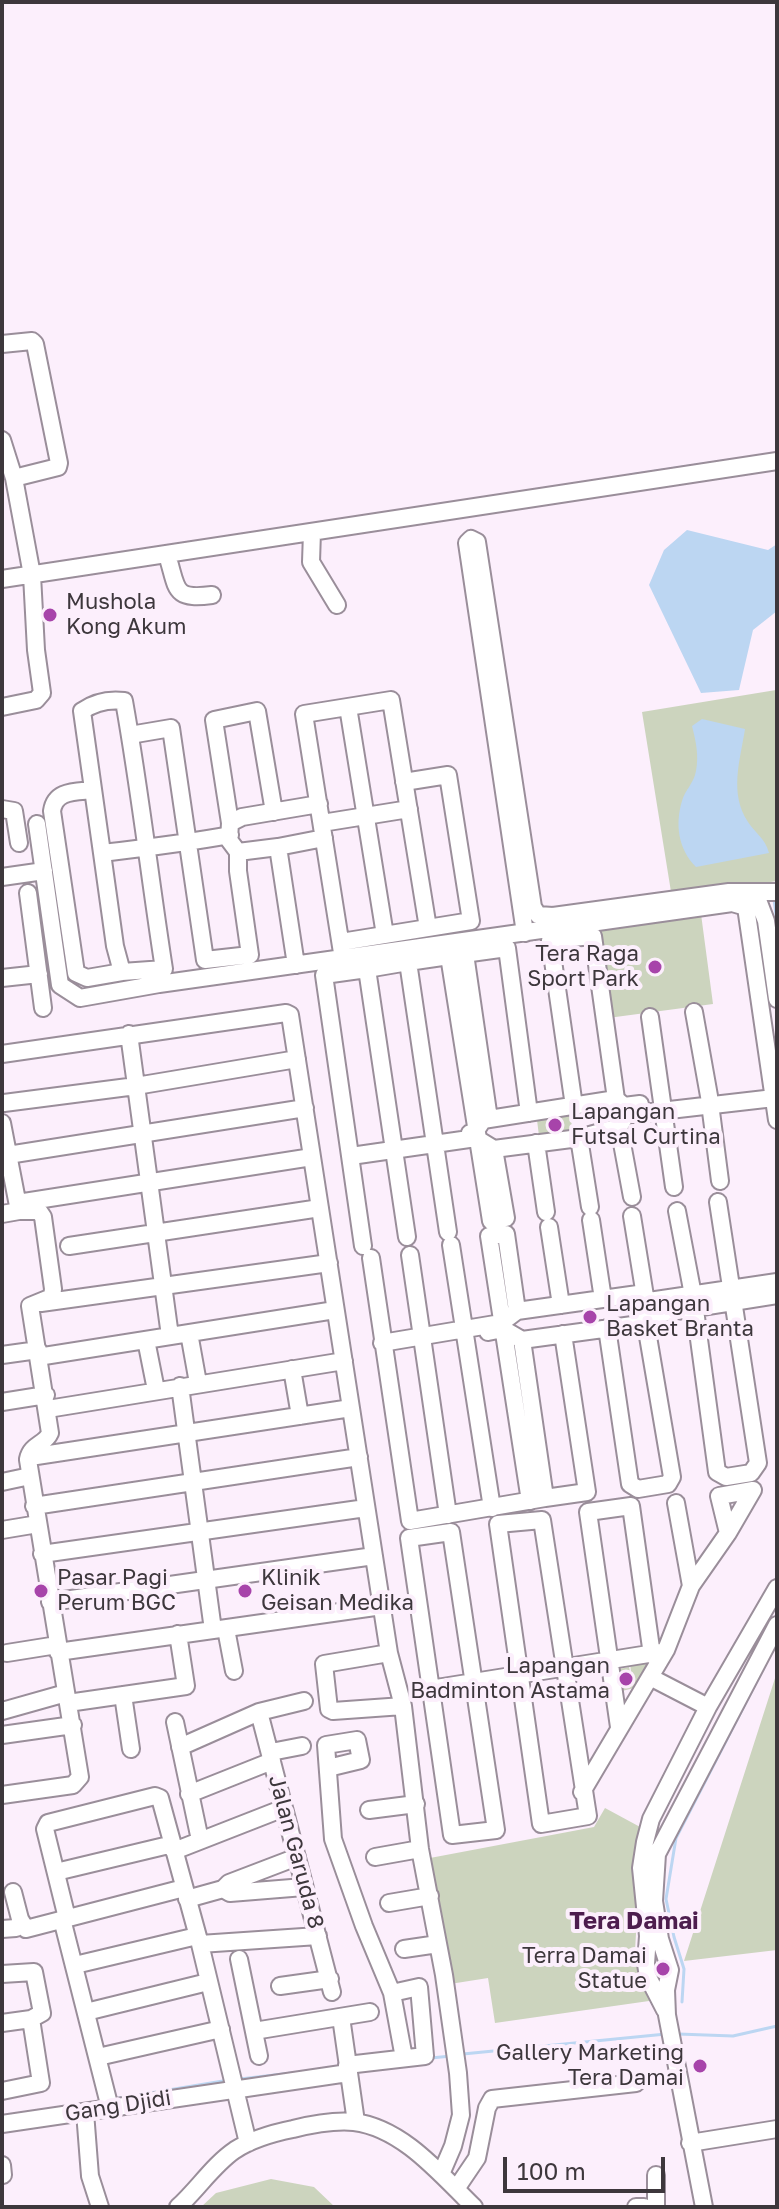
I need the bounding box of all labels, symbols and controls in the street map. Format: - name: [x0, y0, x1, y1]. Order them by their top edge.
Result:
- place label: Mushola Kong Akum: [66, 589, 186, 640]
- marker: Mushola Kong Akum: [41, 606, 59, 624]
- place label: Tera Raga Sport Park: [527, 941, 639, 992]
- marker: Tera Raga Sport Park: [646, 958, 664, 976]
- place label: Lapangan Futsal Curtina: [571, 1099, 721, 1150]
- marker: Lapangan Futsal Curtina: [546, 1116, 564, 1134]
- place label: Lapangan Basket Branta: [606, 1291, 754, 1342]
- marker: Lapangan Basket Branta: [581, 1308, 599, 1326]
- place label: Pasar Pagi Perum BGC: [57, 1565, 176, 1616]
- place label: Klinik Geisan Medika: [261, 1565, 414, 1616]
- marker: Pasar Pagi Perum BGC: [32, 1582, 50, 1600]
- marker: Klinik Geisan Medika: [236, 1582, 254, 1600]
- place label: Lapangan Badminton Astama: [410, 1653, 610, 1704]
- marker: Lapangan Badminton Astama: [617, 1670, 635, 1688]
- street label: Jalan Garuda 8: [263, 1772, 329, 1932]
- district label: Tera Damai: [569, 1907, 699, 1935]
- place label: Terra Damai Statue: [522, 1943, 647, 1994]
- marker: Terra Damai Statue: [654, 1960, 672, 1978]
- place label: Gallery Marketing Tera Damai: [496, 2040, 684, 2092]
- marker: Gallery Marketing Tera Damai: [691, 2057, 709, 2075]
- street label: Gang Djidi: [63, 2085, 173, 2127]
- scale bar: [507, 2141, 669, 2191]
- text: 100 m: [517, 2156, 586, 2185]

